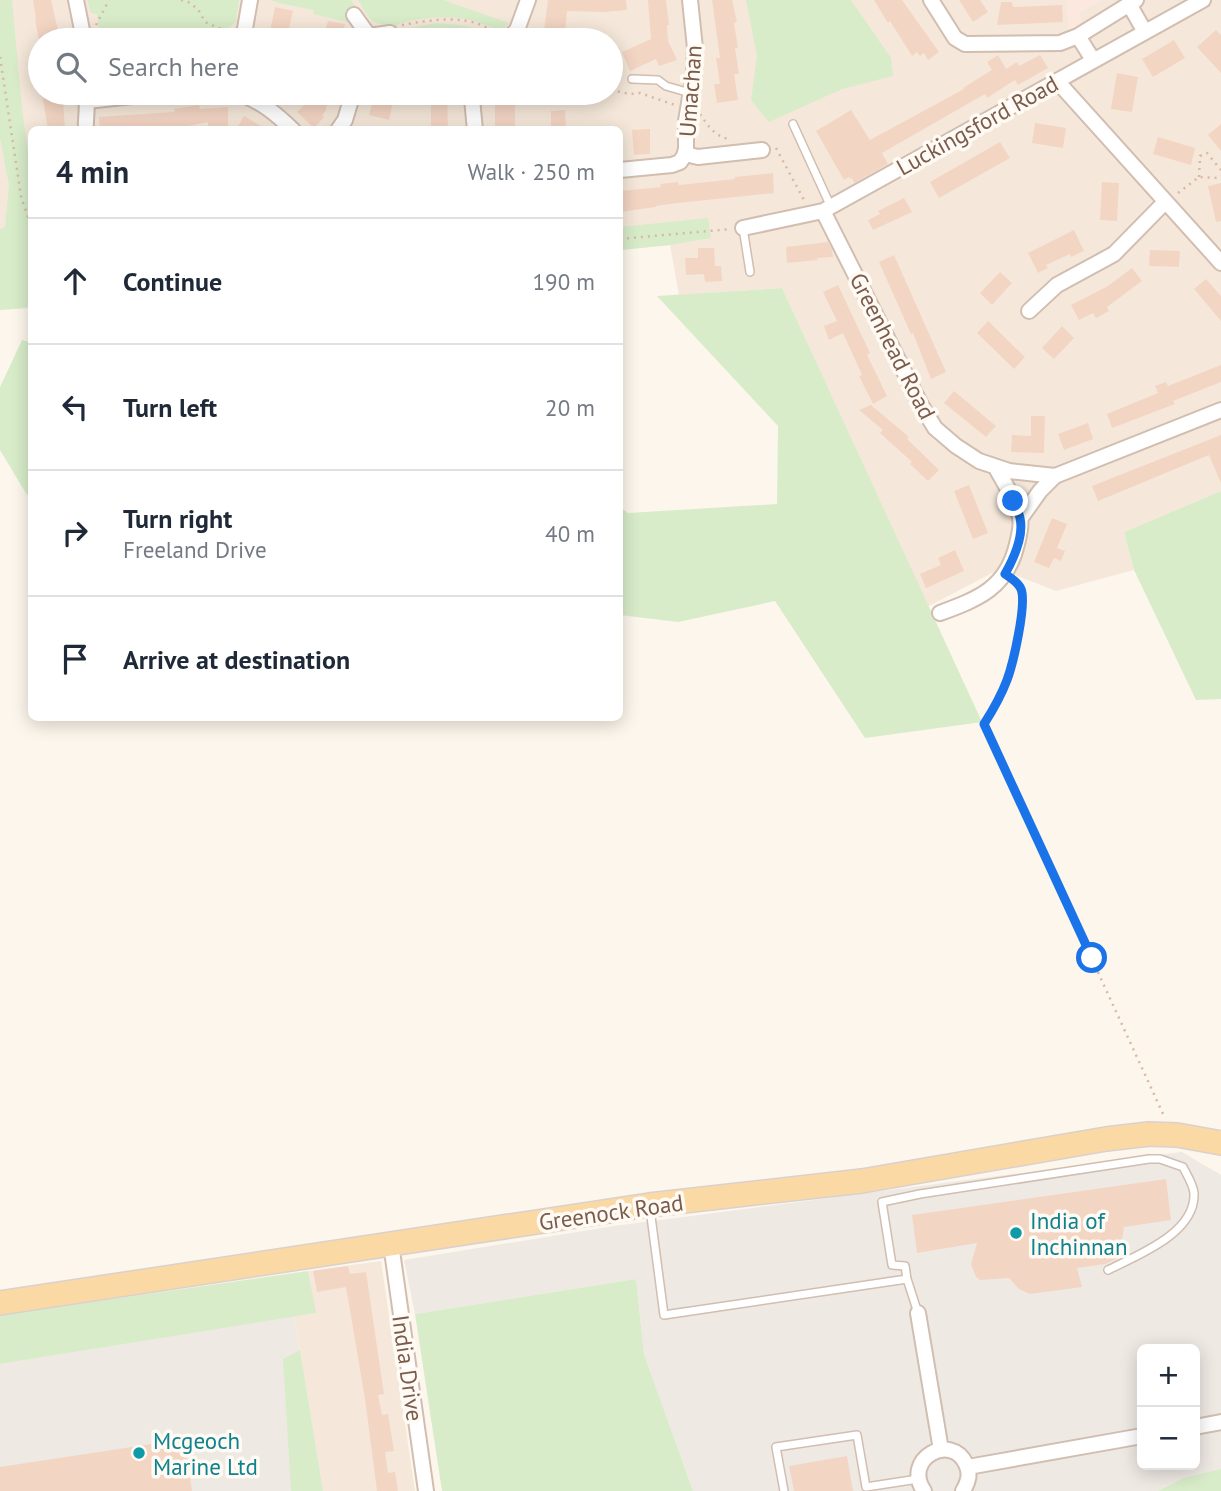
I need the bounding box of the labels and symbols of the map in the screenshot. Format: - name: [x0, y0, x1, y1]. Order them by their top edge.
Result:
- street label: Umachan: [672, 44, 708, 138]
- street label: Luckingsford Road: [891, 69, 1063, 181]
- street label: Greenhead Road: [844, 268, 942, 424]
- route end: [997, 485, 1028, 516]
- route start: [1076, 942, 1107, 973]
- street label: Greenock Road: [537, 1188, 685, 1236]
- place label: India of Inchinnan: [1030, 1206, 1128, 1261]
- marker: India of Inchinnan: [1008, 1225, 1024, 1241]
- street label: India Drive: [386, 1313, 430, 1423]
- place label: Mcgeoch Marine Ltd: [153, 1426, 258, 1481]
- marker: Mcgeoch Marine Ltd: [131, 1445, 147, 1461]

